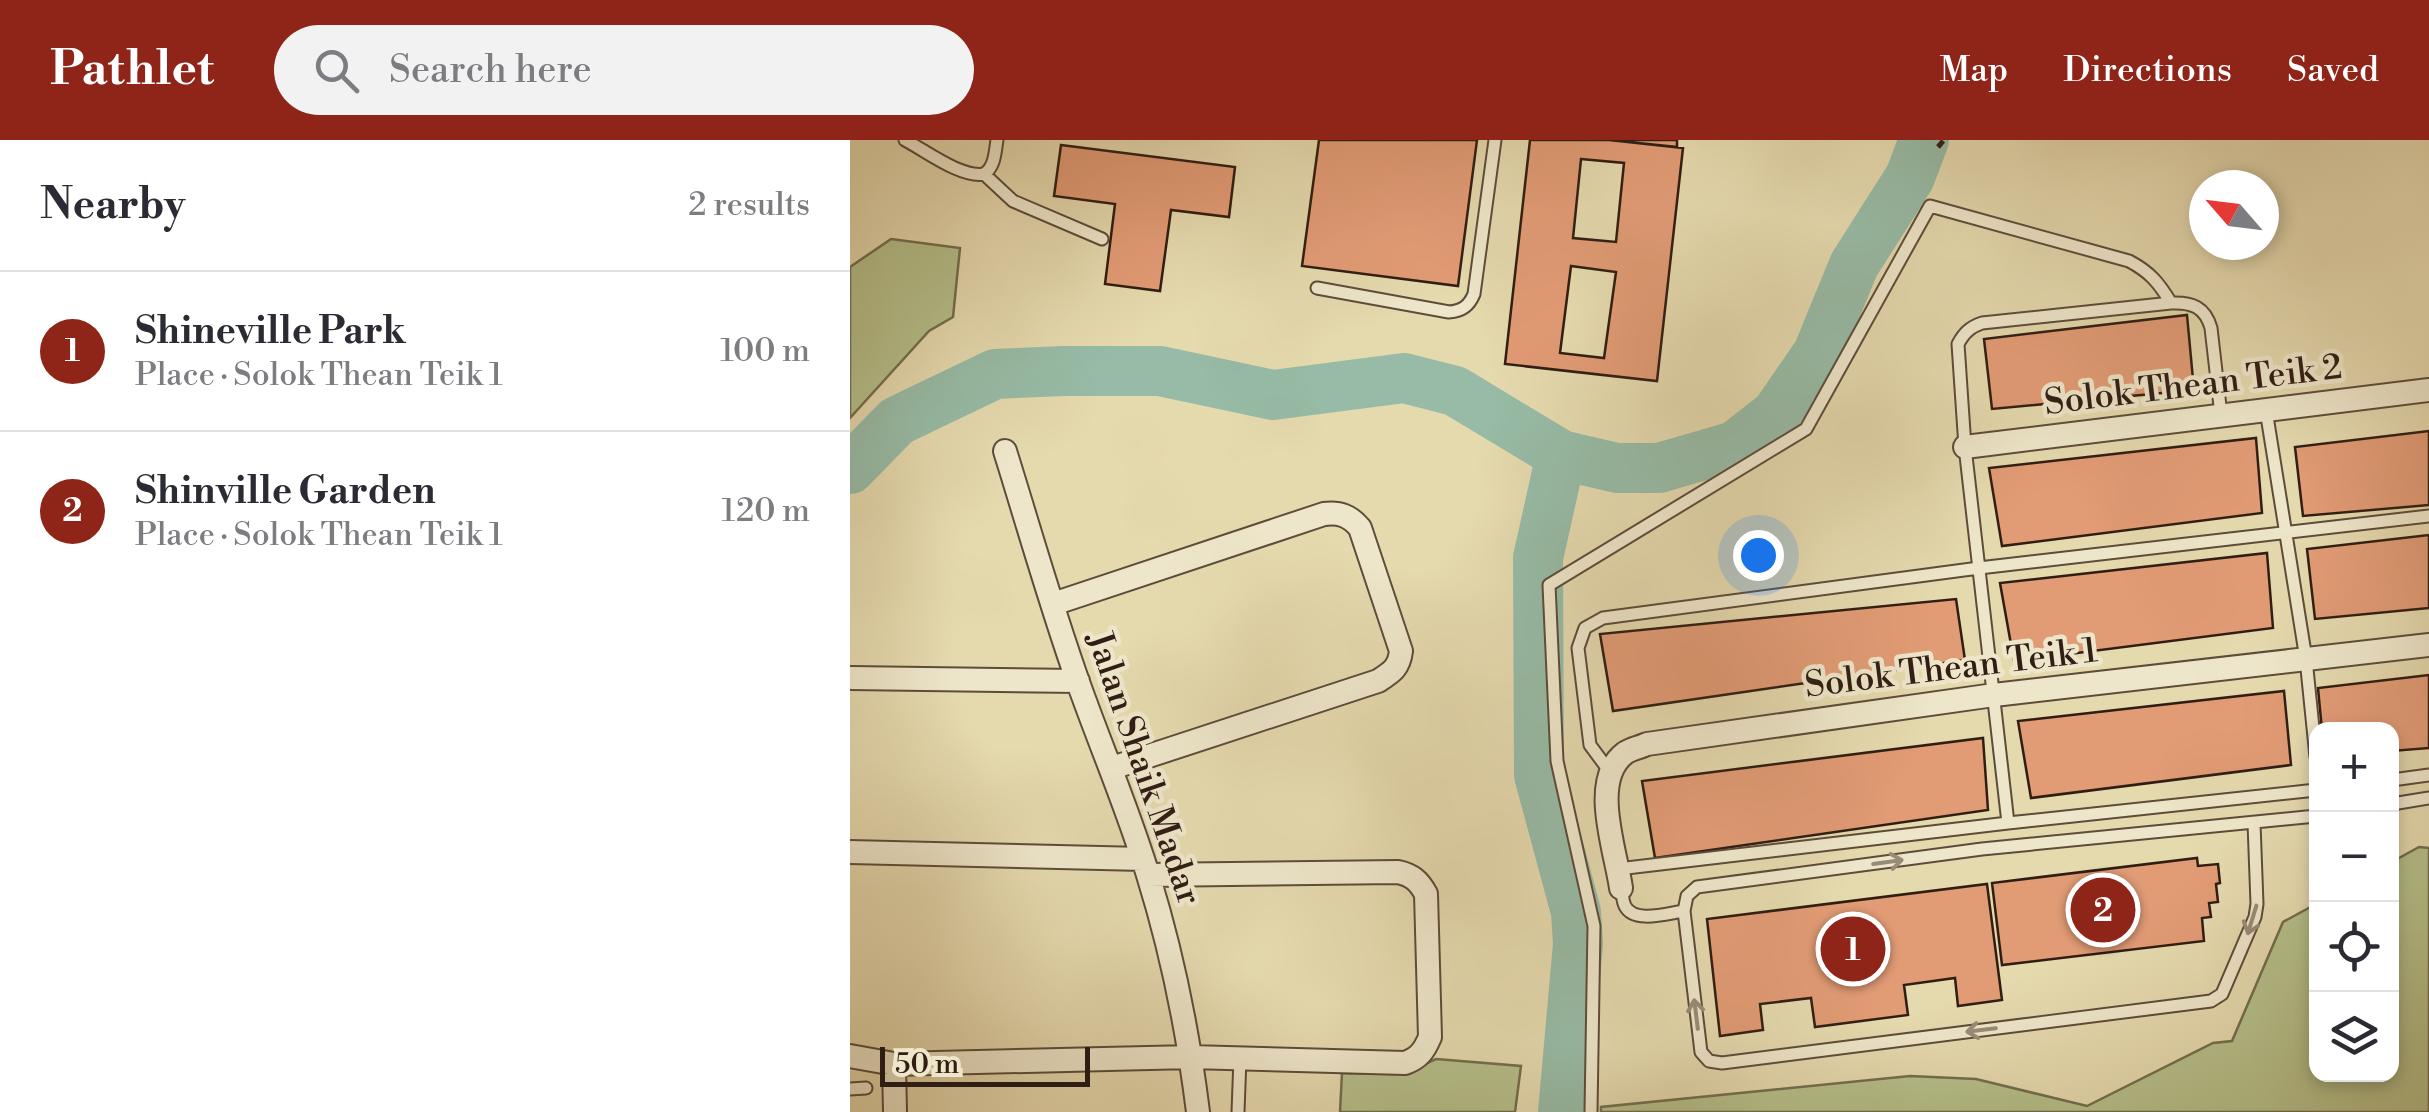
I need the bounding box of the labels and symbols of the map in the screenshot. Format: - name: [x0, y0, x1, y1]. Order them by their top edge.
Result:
- north arrow: [2189, 170, 2279, 260]
- street label: Solok Thean Teik 2: [2042, 346, 2345, 425]
- your location: [1733, 530, 1784, 581]
- street label: Jalan Shaik Madar: [1076, 625, 1210, 911]
- street label: Solok Thean Teik 1: [1802, 629, 2100, 708]
- one-way arrow: [1871, 852, 1904, 871]
- pin: 2: [2070, 872, 2136, 948]
- one-way arrow: [2242, 903, 2260, 935]
- pin: 1: [1820, 912, 1886, 986]
- one-way arrow: [1686, 998, 1705, 1030]
- one-way arrow: [1965, 1021, 1997, 1040]
- scale bar: [880, 1042, 1090, 1086]

